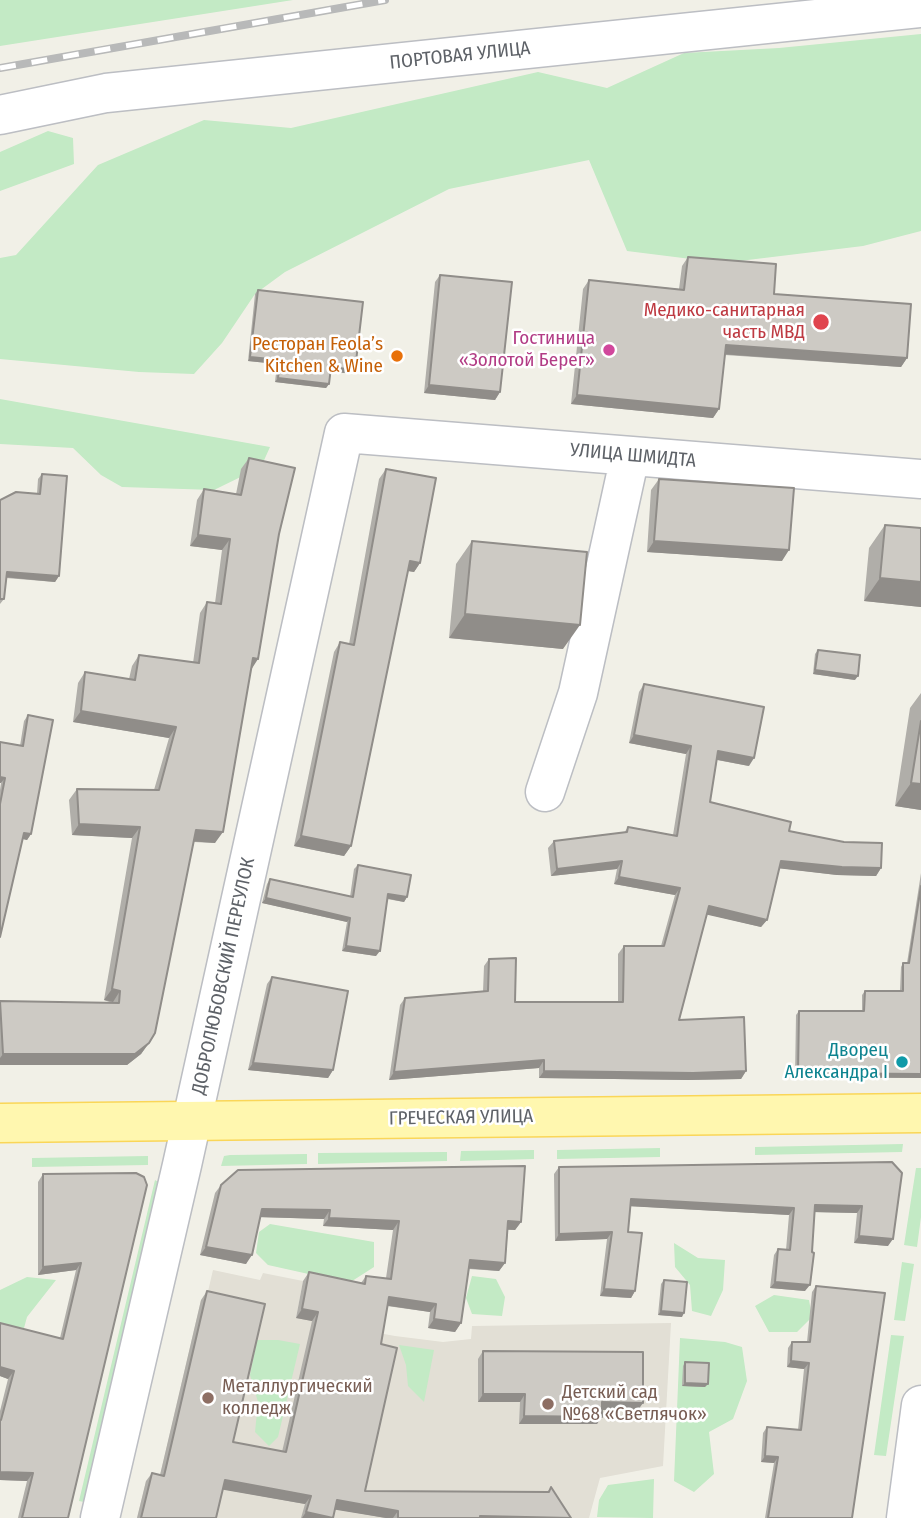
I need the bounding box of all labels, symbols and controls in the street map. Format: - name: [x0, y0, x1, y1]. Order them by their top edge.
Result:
- street label: ПОРТОВАЯ УЛИЦА: [389, 37, 531, 75]
- place label: Медико-санитарная часть МВД: [644, 300, 805, 344]
- marker: Медико-санитарная часть МВД: [811, 312, 831, 332]
- place label: Гостиница «Золотой Берег»: [459, 328, 595, 372]
- place label: Ресторан Feola’s Kitchen & Wine: [252, 334, 383, 378]
- marker: Гостиница «Золотой Берег»: [601, 342, 617, 358]
- marker: Ресторан Feola’s Kitchen & Wine: [389, 348, 405, 364]
- street label: УЛИЦА ШМИДТА: [569, 439, 697, 473]
- street label: ДОБРОЛЮБОВСКИЙ ПЕРЕУЛОК: [188, 855, 260, 1097]
- place label: Дворец Александра I: [784, 1040, 888, 1084]
- marker: Дворец Александра I: [894, 1054, 910, 1070]
- street label: ГРЕЧЕСКАЯ УЛИЦА: [389, 1105, 533, 1131]
- place label: Металлургический колледж: [222, 1376, 373, 1420]
- place label: Детский сад №68 «Светлячок»: [562, 1382, 707, 1426]
- marker: Металлургический колледж: [200, 1390, 216, 1406]
- marker: Детский сад №68 «Светлячок»: [540, 1396, 556, 1412]

